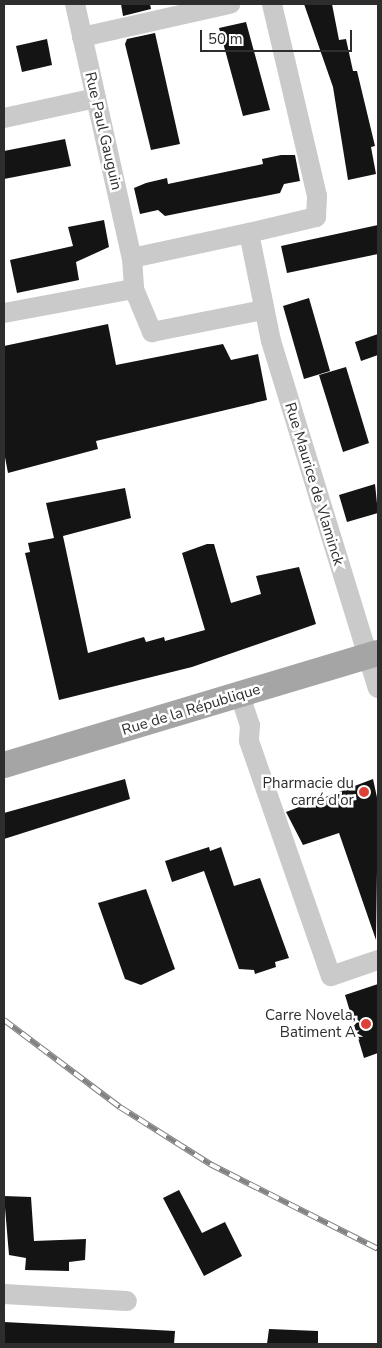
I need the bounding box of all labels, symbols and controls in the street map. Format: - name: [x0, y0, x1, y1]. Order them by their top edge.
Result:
- scale bar: [202, 20, 354, 52]
- text: 50 m: [208, 29, 243, 49]
- street label: Rue Paul Gauguin: [81, 70, 125, 192]
- street label: Rue Maurice de Vlaminck: [281, 400, 347, 568]
- street label: Rue de la République: [120, 680, 262, 740]
- place label: Pharmacie du carré d'or: [262, 774, 354, 809]
- marker: Pharmacie du carré d'or: [358, 786, 370, 798]
- place label: Carre Novela, Batiment A: [265, 1006, 356, 1041]
- marker: Carre Novela, Batiment A: [360, 1018, 372, 1030]

